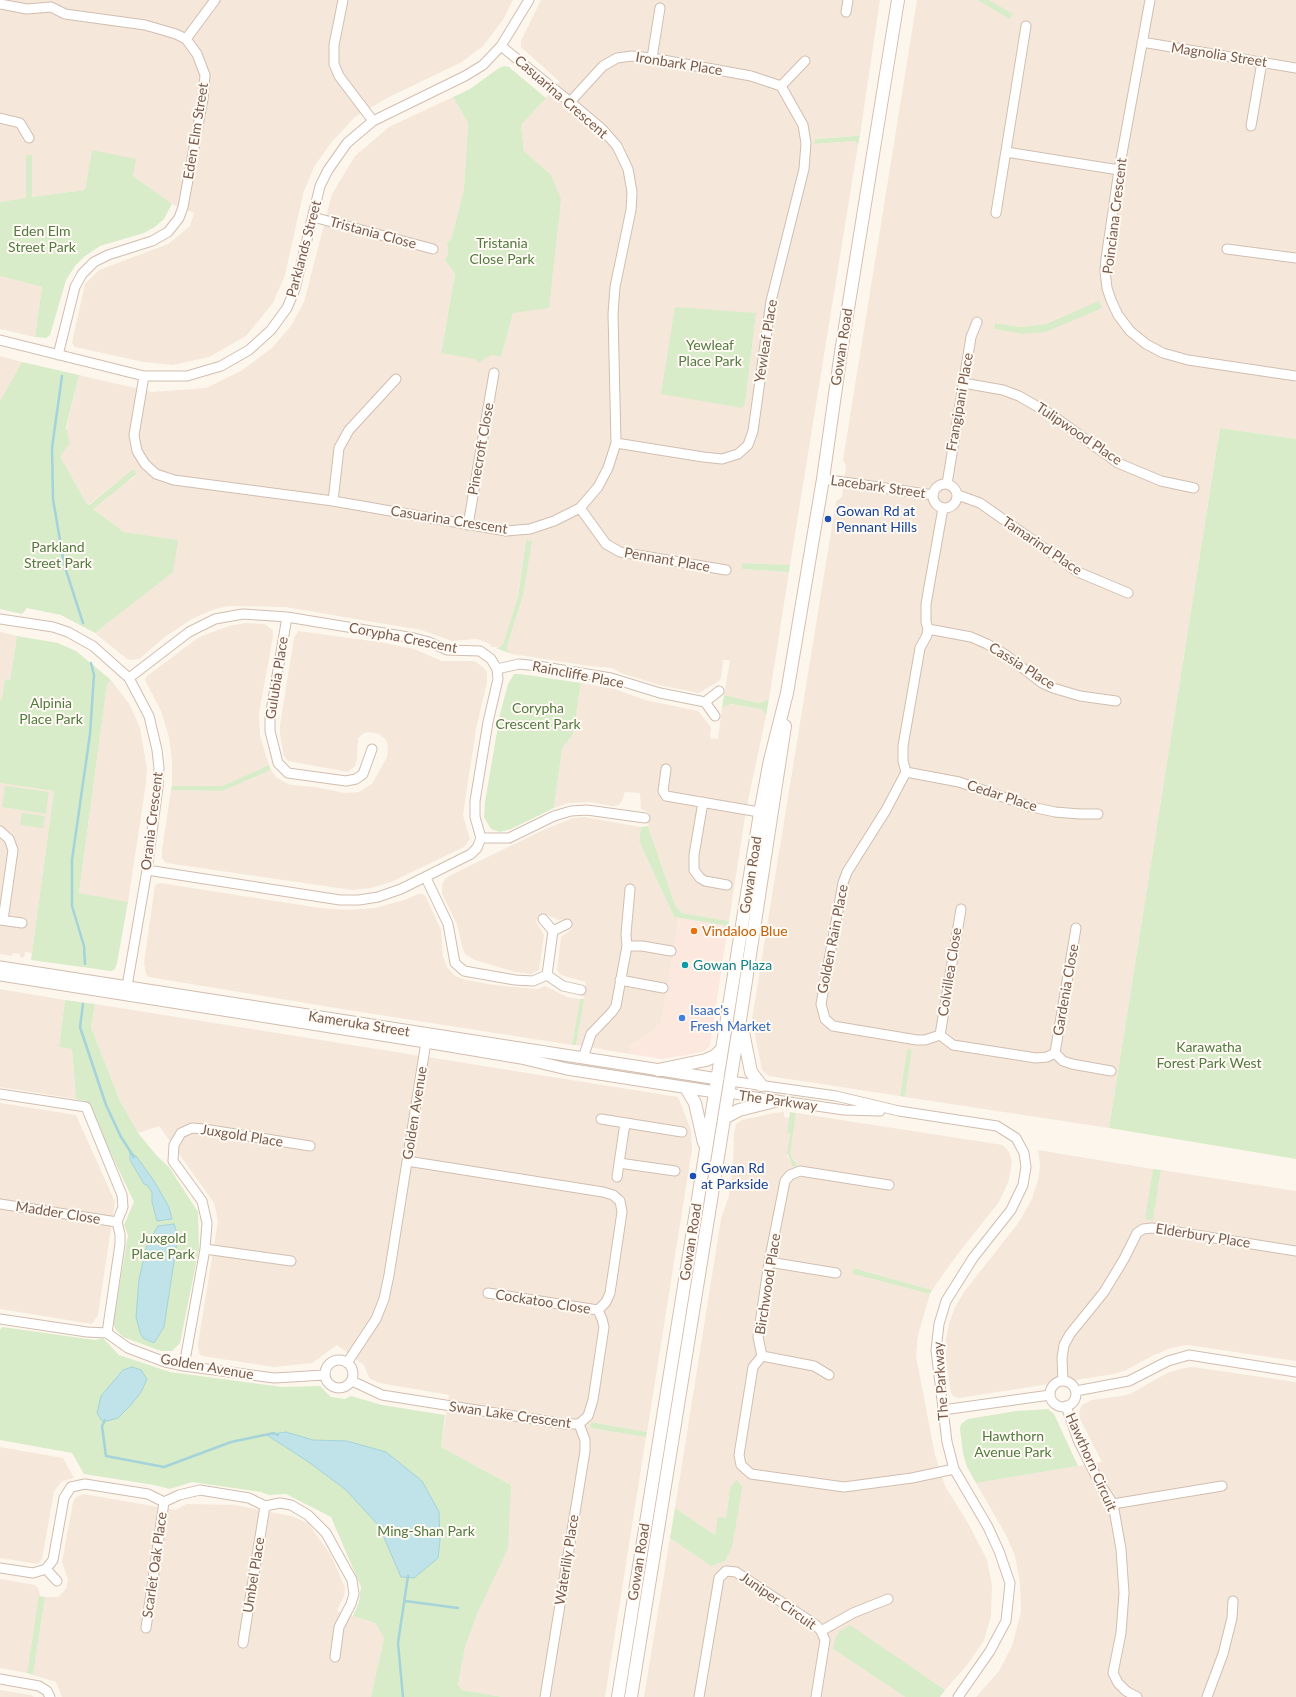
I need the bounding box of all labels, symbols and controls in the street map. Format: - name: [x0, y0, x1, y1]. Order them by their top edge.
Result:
- street label: Magnolia Street: [1170, 39, 1268, 71]
- street label: Ironbark Place: [634, 49, 724, 79]
- street label: Casuarina Crescent: [511, 52, 611, 142]
- street label: Eden Elm Street: [180, 81, 212, 181]
- street label: Poinciana Crescent: [1100, 157, 1130, 275]
- street label: Parklands Street: [283, 199, 325, 299]
- street label: Tristania Close: [328, 213, 418, 253]
- park label: Eden Elm Street Park: [8, 223, 76, 256]
- park label: Tristania Close Park: [470, 235, 534, 268]
- street label: Yewleaf Place: [751, 298, 781, 384]
- street label: Gowan Road: [828, 307, 856, 387]
- park label: Yewleaf Place Park: [678, 337, 742, 370]
- street label: Frangipani Place: [943, 351, 977, 453]
- street label: Tulipwood Place: [1033, 399, 1125, 469]
- street label: Pinecroft Close: [465, 402, 497, 496]
- street label: Lacebark Street: [830, 472, 926, 502]
- street label: Casuarina Crescent: [389, 502, 509, 538]
- place label: Gowan Rd at Pennant Hills: [836, 503, 917, 536]
- street label: Tamarind Place: [999, 513, 1085, 579]
- marker: Gowan Rd at Pennant Hills: [823, 514, 833, 524]
- park label: Parkland Street Park: [24, 539, 92, 572]
- street label: Pennant Place: [623, 544, 711, 576]
- street label: Corypha Crescent: [347, 619, 459, 657]
- street label: Gulubia Place: [262, 636, 292, 720]
- street label: Cassia Place: [986, 639, 1058, 693]
- street label: Raincliffe Place: [531, 658, 625, 692]
- park label: Alpinia Place Park: [19, 695, 83, 728]
- park label: Corypha Crescent Park: [495, 700, 581, 732]
- street label: Orania Crescent: [138, 771, 166, 871]
- street label: Cedar Place: [965, 777, 1039, 815]
- street label: Gowan Road: [737, 835, 765, 915]
- street label: Golden Rain Place: [814, 883, 852, 995]
- place label: Vindaloo Blue: [702, 923, 788, 939]
- marker: Vindaloo Blue: [689, 926, 699, 936]
- street label: Colvillea Close: [935, 926, 965, 1018]
- street label: Gardenia Close: [1050, 943, 1082, 1037]
- place label: Gowan Plaza: [693, 957, 772, 973]
- marker: Gowan Plaza: [680, 960, 690, 970]
- place label: Isaac's Fresh Market: [690, 1002, 771, 1034]
- street label: Kameruka Street: [307, 1008, 411, 1040]
- marker: Isaac's Fresh Market: [677, 1013, 687, 1023]
- park label: Karawatha Forest Park West: [1156, 1039, 1262, 1072]
- street label: Golden Avenue: [399, 1065, 431, 1161]
- street label: The Parkway: [738, 1087, 818, 1115]
- street label: Juxgold Place: [200, 1121, 284, 1151]
- place label: Gowan Rd at Parkside: [701, 1160, 768, 1192]
- marker: Gowan Rd at Parkside: [688, 1171, 698, 1181]
- street label: Madder Close: [14, 1198, 102, 1228]
- street label: Gowan Road: [677, 1202, 705, 1282]
- street label: Elderbury Place: [1154, 1220, 1252, 1252]
- park label: Juxgold Place Park: [131, 1230, 195, 1262]
- street label: Birchwood Place: [752, 1232, 784, 1336]
- street label: Cockatoo Close: [494, 1286, 592, 1318]
- street label: The Parkway: [930, 1341, 952, 1421]
- street label: Golden Avenue: [159, 1351, 255, 1383]
- street label: Swan Lake Crescent: [448, 1398, 572, 1432]
- street label: Hawthorn Circuit: [1062, 1410, 1120, 1514]
- park label: Hawthorn Avenue Park: [974, 1428, 1052, 1460]
- street label: Scarlet Oak Place: [139, 1511, 171, 1619]
- street label: Waterlily Place: [552, 1514, 582, 1606]
- street label: Gowan Road: [625, 1522, 653, 1602]
- park label: Ming-Shan Park: [377, 1523, 475, 1539]
- street label: Umbel Place: [240, 1536, 268, 1614]
- street label: Juniper Circuit: [737, 1569, 819, 1633]

